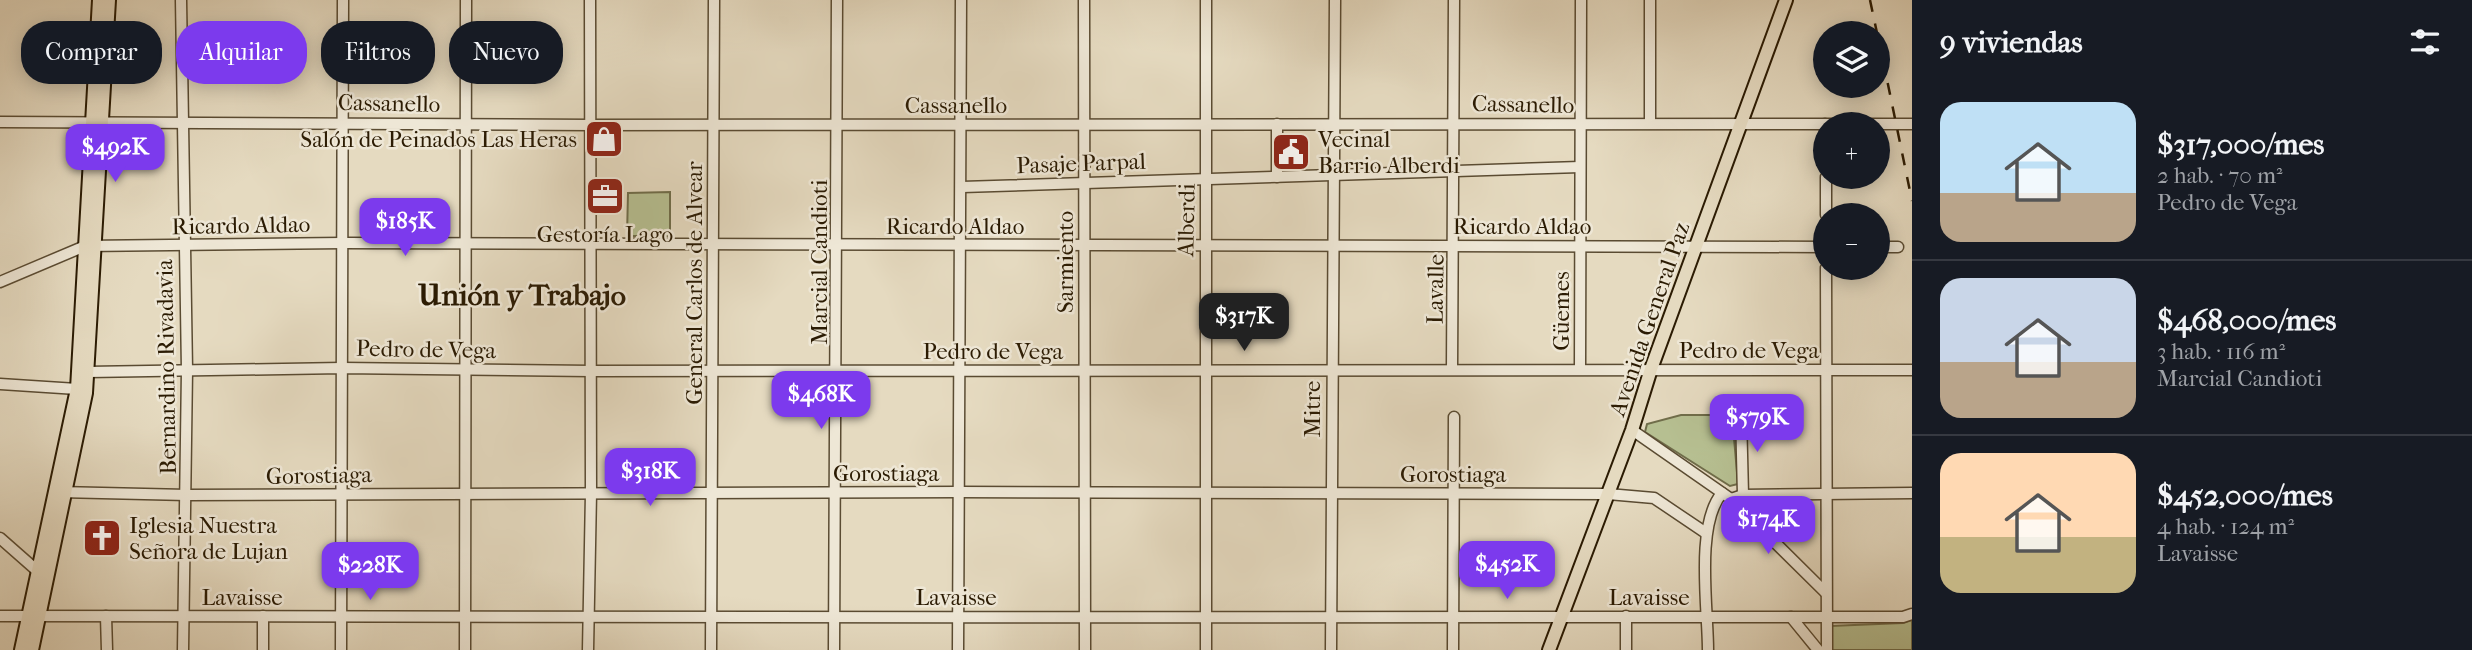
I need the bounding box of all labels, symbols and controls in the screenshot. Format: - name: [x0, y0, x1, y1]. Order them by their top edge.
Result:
- chip: Comprar: [21, 21, 162, 84]
- chip: Alquilar: [176, 21, 307, 84]
- chip: Filtros: [321, 21, 435, 84]
- chip: Nuevo: [449, 21, 563, 84]
- map controls: [1813, 21, 1890, 280]
- button: layers: [1813, 21, 1890, 98]
- icon: filters: [2406, 23, 2444, 61]
- text: 9 viviendas: [1940, 25, 2083, 60]
- street label: Cassanello: [338, 89, 440, 118]
- street label: Cassanello: [1472, 90, 1574, 119]
- street label: Cassanello: [905, 92, 1007, 119]
- button: +: [1813, 112, 1890, 189]
- shop icon: Salón de Peinados Las Heras: [583, 118, 625, 160]
- pin: $492K: [66, 124, 164, 184]
- place label: Salón de Peinados Las Heras: [300, 126, 577, 153]
- place label: Vecinal Barrio Alberdi: [1317, 126, 1460, 179]
- text: $317,000/mes: [2157, 127, 2324, 162]
- icon: home: [1996, 130, 2080, 214]
- public building icon: Vecinal Barrio Alberdi: [1270, 131, 1312, 173]
- text: $492K: [82, 133, 148, 160]
- street label: Pasaje Parpal: [1016, 148, 1147, 179]
- street label: General Carlos de Alvear: [681, 161, 708, 405]
- text: 2 hab. · 70 m²: [2157, 162, 2283, 189]
- office icon: Gestoría Lago: [584, 175, 626, 217]
- street label: Marcial Candioti: [806, 179, 833, 345]
- street label: Alberdi: [1172, 183, 1201, 258]
- text: Pedro de Vega: [2157, 189, 2297, 216]
- pin: $185K: [356, 198, 454, 258]
- button: −: [1813, 203, 1890, 280]
- text: $185K: [375, 207, 435, 234]
- street label: Ricardo Aldao: [171, 211, 311, 240]
- street label: Sarmiento: [1052, 211, 1079, 313]
- street label: Ricardo Aldao: [886, 213, 1024, 240]
- street label: Ricardo Aldao: [1453, 213, 1591, 240]
- street label: Avenida General Paz: [1603, 219, 1695, 421]
- place label: Gestoría Lago: [537, 221, 673, 248]
- street label: Lavalle: [1421, 254, 1450, 324]
- street label: Bernardino Rivadavia: [151, 259, 182, 475]
- street label: Güemes: [1548, 271, 1575, 351]
- district label: Unión y Trabajo: [418, 278, 626, 313]
- pin: $317K: [1195, 294, 1293, 353]
- text: $317K: [1215, 302, 1273, 329]
- text: $468,000/mes: [2157, 303, 2336, 338]
- icon: home: [1996, 306, 2080, 390]
- street label: Pedro de Vega: [356, 335, 497, 364]
- street label: Pedro de Vega: [1679, 337, 1820, 364]
- street label: Pedro de Vega: [923, 338, 1064, 365]
- text: 3 hab. · 116 m²: [2157, 338, 2285, 365]
- text: Marcial Candioti: [2157, 365, 2322, 392]
- pin: $468K: [772, 372, 870, 431]
- text: $468K: [788, 380, 854, 407]
- street label: Mitre: [1299, 381, 1326, 437]
- pin: $579K: [1708, 394, 1806, 454]
- text: $579K: [1726, 403, 1788, 430]
- pin: $318K: [601, 448, 699, 508]
- text: $318K: [621, 457, 679, 484]
- street label: Gorostiaga: [833, 460, 939, 487]
- street label: Gorostiaga: [266, 461, 373, 490]
- street label: Gorostiaga: [1400, 461, 1506, 488]
- text: $452,000/mes: [2157, 478, 2333, 513]
- icon: home: [1996, 481, 2080, 565]
- pin: $174K: [1719, 496, 1817, 556]
- text: $174K: [1737, 505, 1799, 532]
- place label: Iglesia Nuestra Señora de Lujan: [129, 512, 289, 565]
- text: 4 hab. · 124 m²: [2157, 513, 2294, 540]
- church icon: Iglesia Nuestra Señora de Lujan: [81, 517, 123, 559]
- text: Lavaisse: [2157, 540, 2238, 567]
- pin: $228K: [321, 542, 419, 602]
- pin: $452K: [1458, 542, 1556, 601]
- text: $452K: [1475, 550, 1539, 577]
- text: $228K: [338, 551, 402, 578]
- street label: Lavaisse: [201, 584, 283, 611]
- street label: Lavaisse: [915, 584, 997, 611]
- street label: Lavaisse: [1608, 584, 1690, 611]

